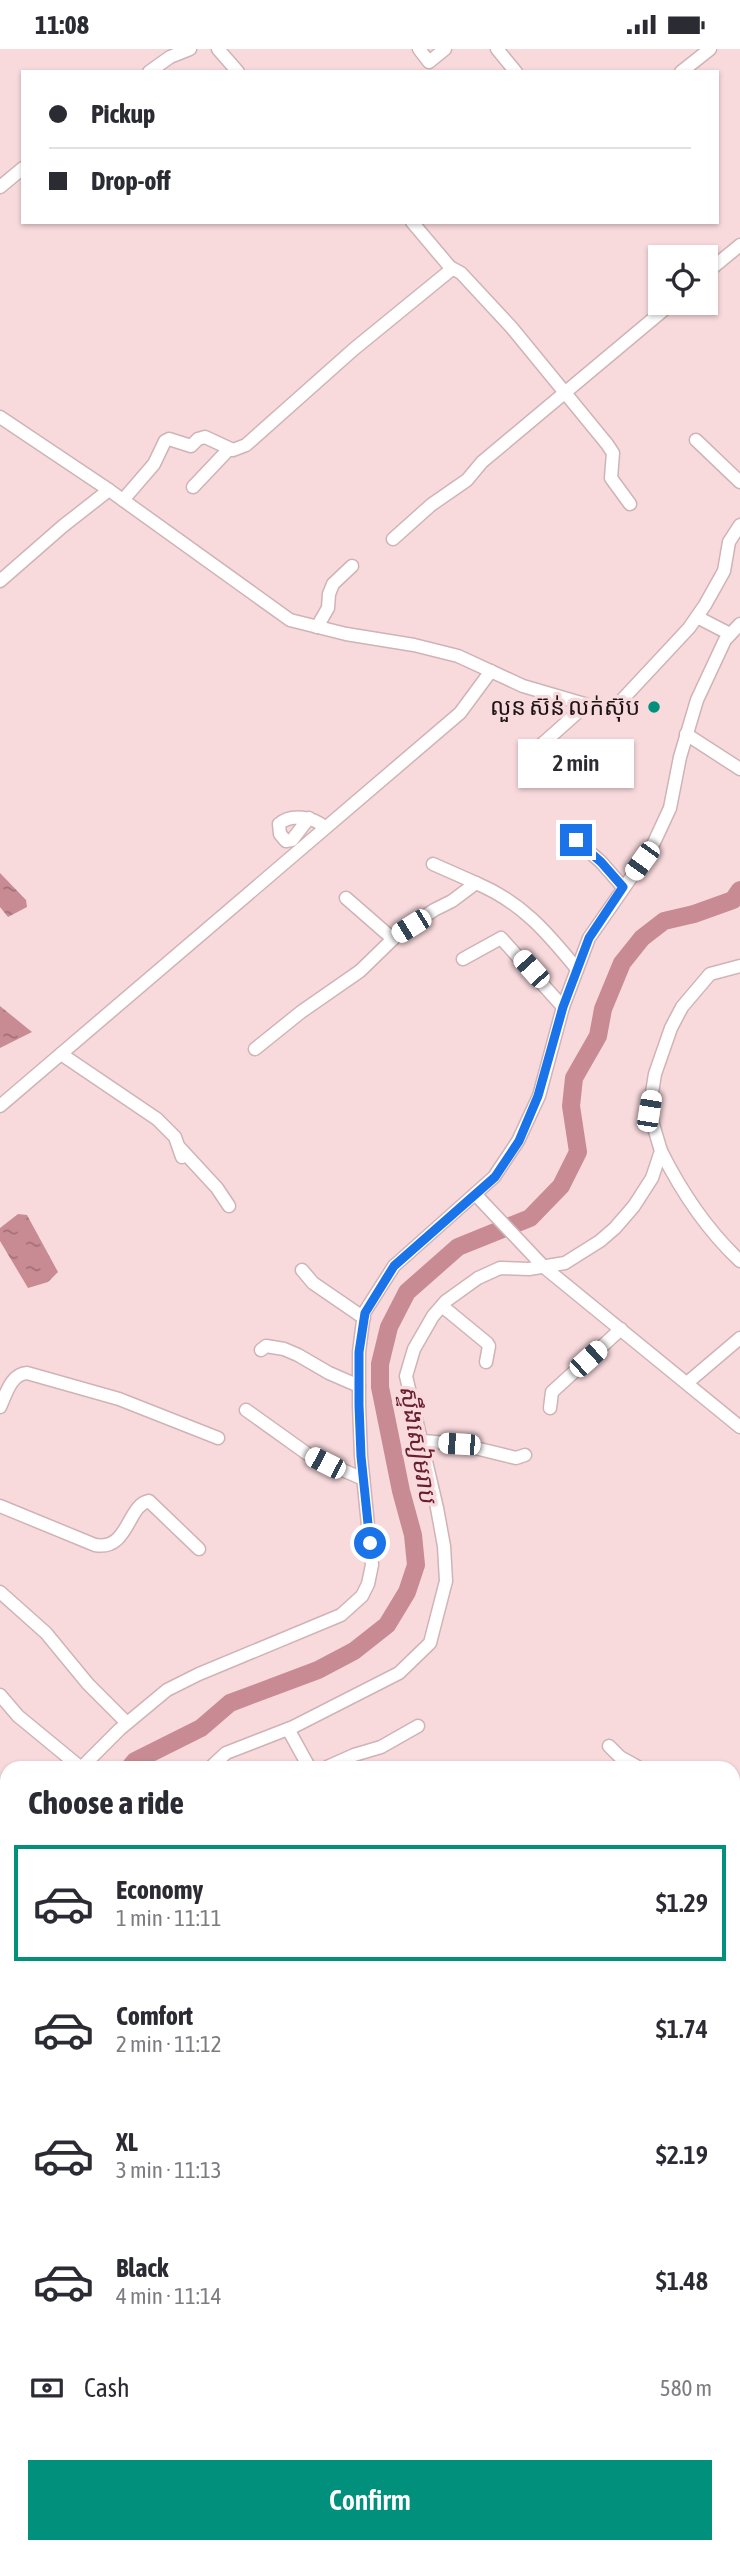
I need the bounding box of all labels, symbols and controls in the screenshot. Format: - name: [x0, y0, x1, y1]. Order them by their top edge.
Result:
- text: 11:08: [35, 10, 89, 40]
- text: Pickup: [91, 99, 155, 129]
- text: Drop-off: [91, 166, 171, 196]
- map controls: [648, 245, 718, 315]
- button: locate: [648, 245, 718, 315]
- place label: លួន ស៊ន់ លក់ស៊ុប: [490, 694, 640, 722]
- marker: លួន ស៊ន់ លក់ស៊ុប: [646, 699, 662, 715]
- callout: 2 min: [518, 739, 634, 787]
- text: 2 min: [553, 750, 599, 776]
- route end: [560, 824, 592, 856]
- car: [622, 838, 663, 884]
- car: [388, 906, 435, 946]
- car: [510, 946, 553, 992]
- car: [636, 1089, 663, 1133]
- car: [566, 1337, 611, 1381]
- water label: ស្ទឹងសៀមរាប: [393, 1383, 444, 1507]
- car: [438, 1432, 481, 1456]
- car: [302, 1444, 349, 1482]
- route start: [354, 1527, 386, 1559]
- text: Choose a ride: [28, 1784, 184, 1821]
- icon: car: [32, 1872, 95, 1935]
- text: Economy: [116, 1875, 203, 1905]
- text: $1.29: [656, 1888, 708, 1918]
- text: 1 min · 11:11: [116, 1905, 222, 1931]
- icon: car: [32, 1998, 95, 2061]
- text: Comfort: [116, 2001, 193, 2031]
- text: $1.74: [656, 2014, 708, 2044]
- text: 2 min · 11:12: [116, 2031, 222, 2057]
- icon: car: [32, 2124, 95, 2187]
- text: XL: [116, 2127, 138, 2157]
- text: $2.19: [656, 2140, 708, 2170]
- text: 3 min · 11:13: [116, 2157, 222, 2183]
- icon: car: [32, 2250, 95, 2313]
- text: Black: [116, 2253, 168, 2283]
- text: $1.48: [656, 2266, 708, 2296]
- text: 4 min · 11:14: [116, 2283, 222, 2309]
- icon: cash: [28, 2369, 66, 2407]
- text: Cash: [84, 2373, 130, 2403]
- text: 580 m: [660, 2375, 712, 2401]
- button: Confirm: [28, 2460, 712, 2540]

